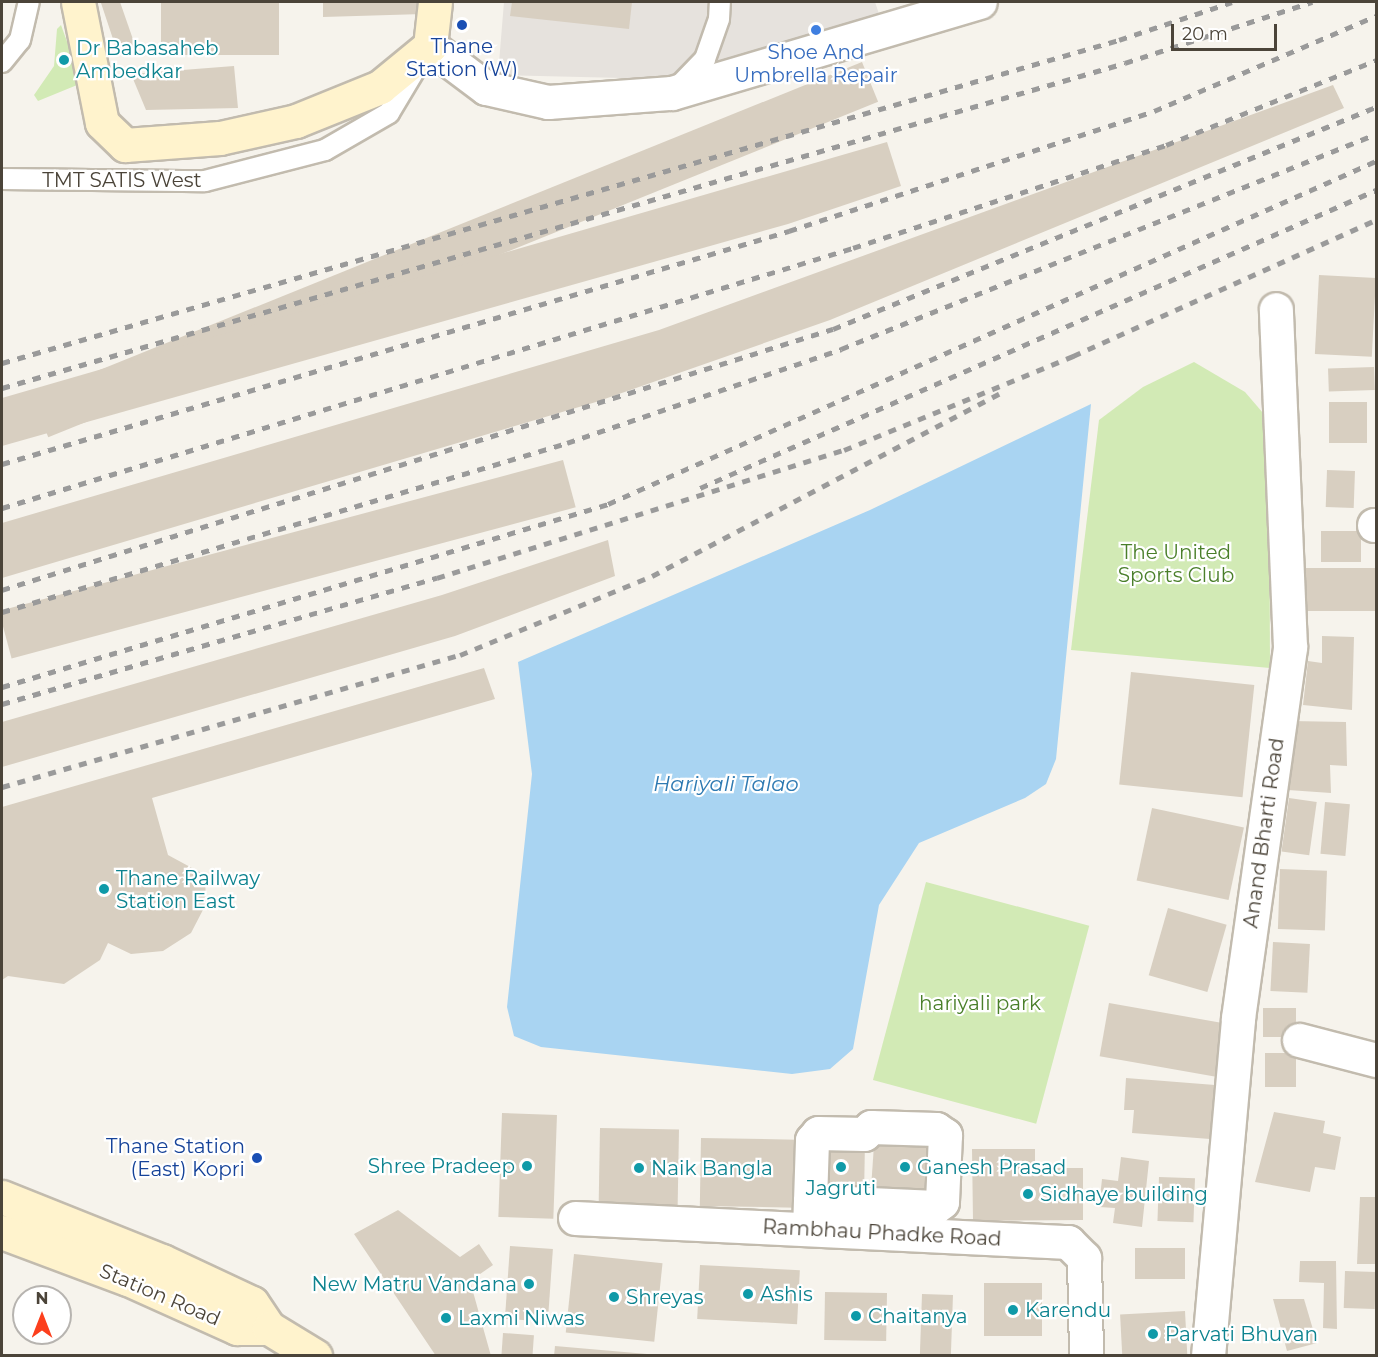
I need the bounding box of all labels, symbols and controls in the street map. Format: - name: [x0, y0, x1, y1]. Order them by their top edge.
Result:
- scale bar: [1174, 12, 1280, 50]
- marker: Thane Station (W): [455, 18, 469, 32]
- marker: Shoe And Umbrella Repair: [809, 23, 823, 37]
- text: 20 m: [1182, 23, 1228, 45]
- place label: Thane Station (W): [406, 35, 518, 82]
- place label: Dr Babasaheb Ambedkar: [76, 36, 219, 83]
- place label: Shoe And Umbrella Repair: [734, 40, 898, 87]
- marker: Dr Babasaheb Ambedkar: [57, 53, 71, 67]
- street label: TMT SATIS West: [42, 168, 202, 192]
- park label: The United Sports Club: [1118, 541, 1234, 588]
- street label: Anand Bharti Road: [1239, 736, 1289, 930]
- water label: Hariyali Talao: [653, 771, 799, 797]
- place label: Thane Railway Station East: [116, 866, 260, 913]
- marker: Thane Railway Station East: [97, 882, 111, 896]
- park label: hariyali park: [919, 991, 1041, 1015]
- place label: Thane Station (East) Kopri: [106, 1134, 245, 1181]
- marker: Thane Station (East) Kopri: [250, 1151, 264, 1165]
- place label: Shree Pradeep: [368, 1154, 515, 1178]
- place label: Ganesh Prasad: [917, 1155, 1066, 1179]
- place label: Naik Bangla: [651, 1156, 773, 1180]
- marker: Shree Pradeep: [520, 1159, 534, 1173]
- marker: Jagruti: [834, 1160, 848, 1174]
- marker: Ganesh Prasad: [898, 1160, 912, 1174]
- marker: Naik Bangla: [632, 1161, 646, 1175]
- place label: Jagruti: [806, 1176, 876, 1200]
- place label: Sidhaye building: [1040, 1182, 1208, 1206]
- marker: Sidhaye building: [1021, 1187, 1035, 1201]
- street label: Rambhau Phadke Road: [762, 1215, 1002, 1251]
- street label: Station Road: [96, 1259, 224, 1331]
- place label: New Matru Vandana: [311, 1272, 517, 1296]
- marker: New Matru Vandana: [522, 1277, 536, 1291]
- place label: Ashis: [760, 1282, 813, 1306]
- north arrow: [12, 1285, 72, 1345]
- place label: Shreyas: [626, 1285, 704, 1309]
- marker: Ashis: [741, 1287, 755, 1301]
- text: N: [36, 1289, 48, 1308]
- marker: Shreyas: [607, 1290, 621, 1304]
- place label: Karendu: [1025, 1298, 1111, 1322]
- marker: Karendu: [1006, 1303, 1020, 1317]
- place label: Chaitanya: [868, 1304, 968, 1328]
- place label: Laxmi Niwas: [458, 1306, 584, 1330]
- marker: Chaitanya: [849, 1309, 863, 1323]
- marker: Laxmi Niwas: [439, 1311, 453, 1325]
- place label: Parvati Bhuvan: [1165, 1322, 1318, 1346]
- marker: Parvati Bhuvan: [1146, 1327, 1160, 1341]

